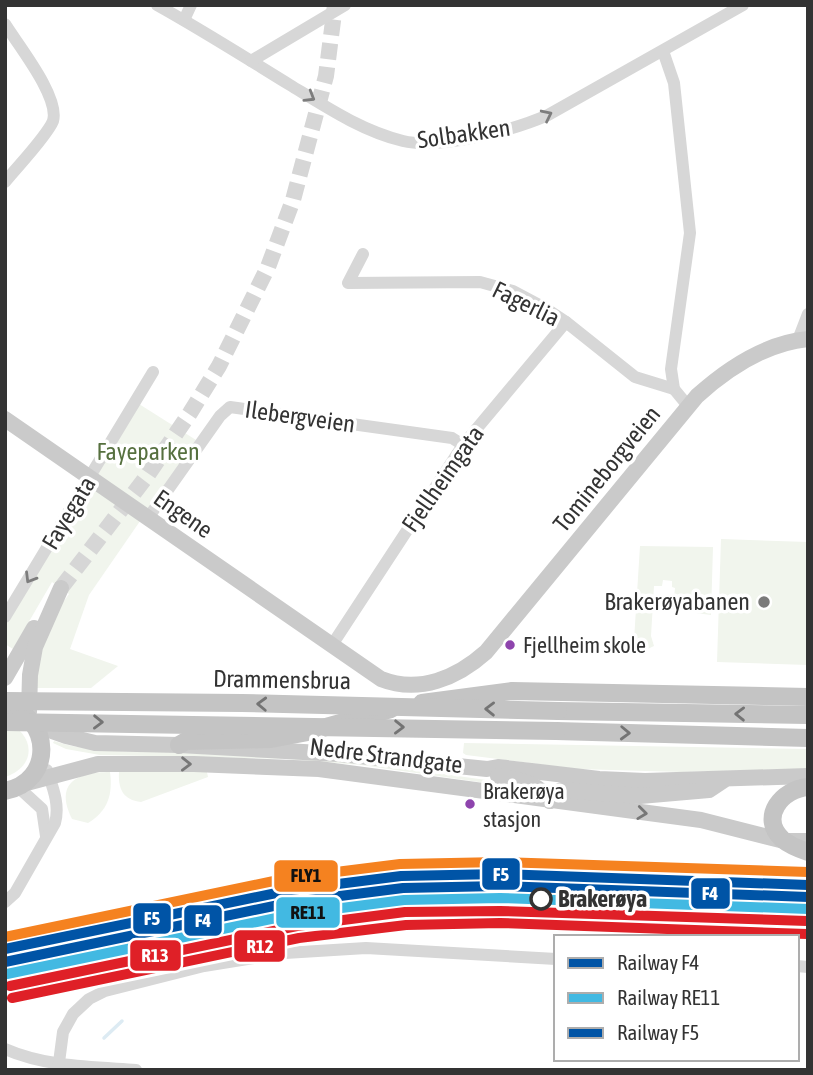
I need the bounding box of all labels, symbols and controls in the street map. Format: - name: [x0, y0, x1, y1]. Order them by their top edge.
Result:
- one-way arrow: [302, 88, 315, 101]
- one-way arrow: [540, 109, 552, 123]
- street label: Solbakken: [416, 114, 512, 153]
- street label: Fagerlia: [488, 276, 564, 331]
- street label: Ilebergveien: [243, 395, 357, 438]
- street label: Tomineborgveien: [548, 400, 665, 537]
- street label: Fjellheimgata: [396, 421, 489, 537]
- park label: Fayeparken: [96, 438, 200, 465]
- street label: Fayegata: [36, 472, 101, 554]
- street label: Engene: [149, 484, 218, 543]
- one-way arrow: [25, 571, 38, 584]
- place label: Brakerøyabanen: [604, 588, 750, 615]
- marker: Brakerøyabanen: [756, 594, 772, 610]
- place label: Fjellheim skole: [523, 632, 646, 658]
- marker: Fjellheim skole: [503, 638, 517, 652]
- street label: Drammensbrua: [213, 665, 351, 694]
- one-way arrow: [257, 696, 267, 712]
- one-way arrow: [484, 701, 495, 717]
- one-way arrow: [734, 706, 744, 722]
- one-way arrow: [93, 714, 104, 730]
- one-way arrow: [394, 720, 405, 735]
- one-way arrow: [619, 725, 630, 740]
- street label: Nedre Strandgate: [308, 733, 464, 778]
- one-way arrow: [181, 756, 192, 772]
- place label: Brakerøya stasjon: [483, 778, 565, 832]
- marker: Brakerøya stasjon: [463, 797, 477, 811]
- one-way arrow: [636, 805, 648, 820]
- line badge: F5: [481, 857, 521, 891]
- line badge: FLY1: [273, 859, 339, 893]
- text: F5: [493, 863, 509, 885]
- text: FLY1: [290, 864, 322, 886]
- line badge: F4: [690, 877, 731, 910]
- text: F4: [702, 882, 718, 904]
- place label: Brakerøya: [558, 885, 647, 912]
- marker: Brakerøya: [530, 888, 552, 910]
- line badge: RE11: [275, 896, 341, 929]
- text: RE11: [290, 901, 326, 923]
- line badge: F5: [132, 902, 172, 935]
- line badge: F4: [183, 904, 223, 937]
- text: F5: [144, 907, 160, 929]
- text: F4: [195, 909, 211, 931]
- line badge: R12: [233, 929, 286, 963]
- text: R12: [246, 935, 274, 957]
- legend: [554, 935, 799, 1061]
- line badge: R13: [129, 939, 182, 972]
- text: R13: [141, 944, 169, 966]
- text: Railway F4: [617, 950, 700, 974]
- text: Railway RE11: [617, 985, 720, 1009]
- text: Railway F5: [617, 1020, 699, 1044]

